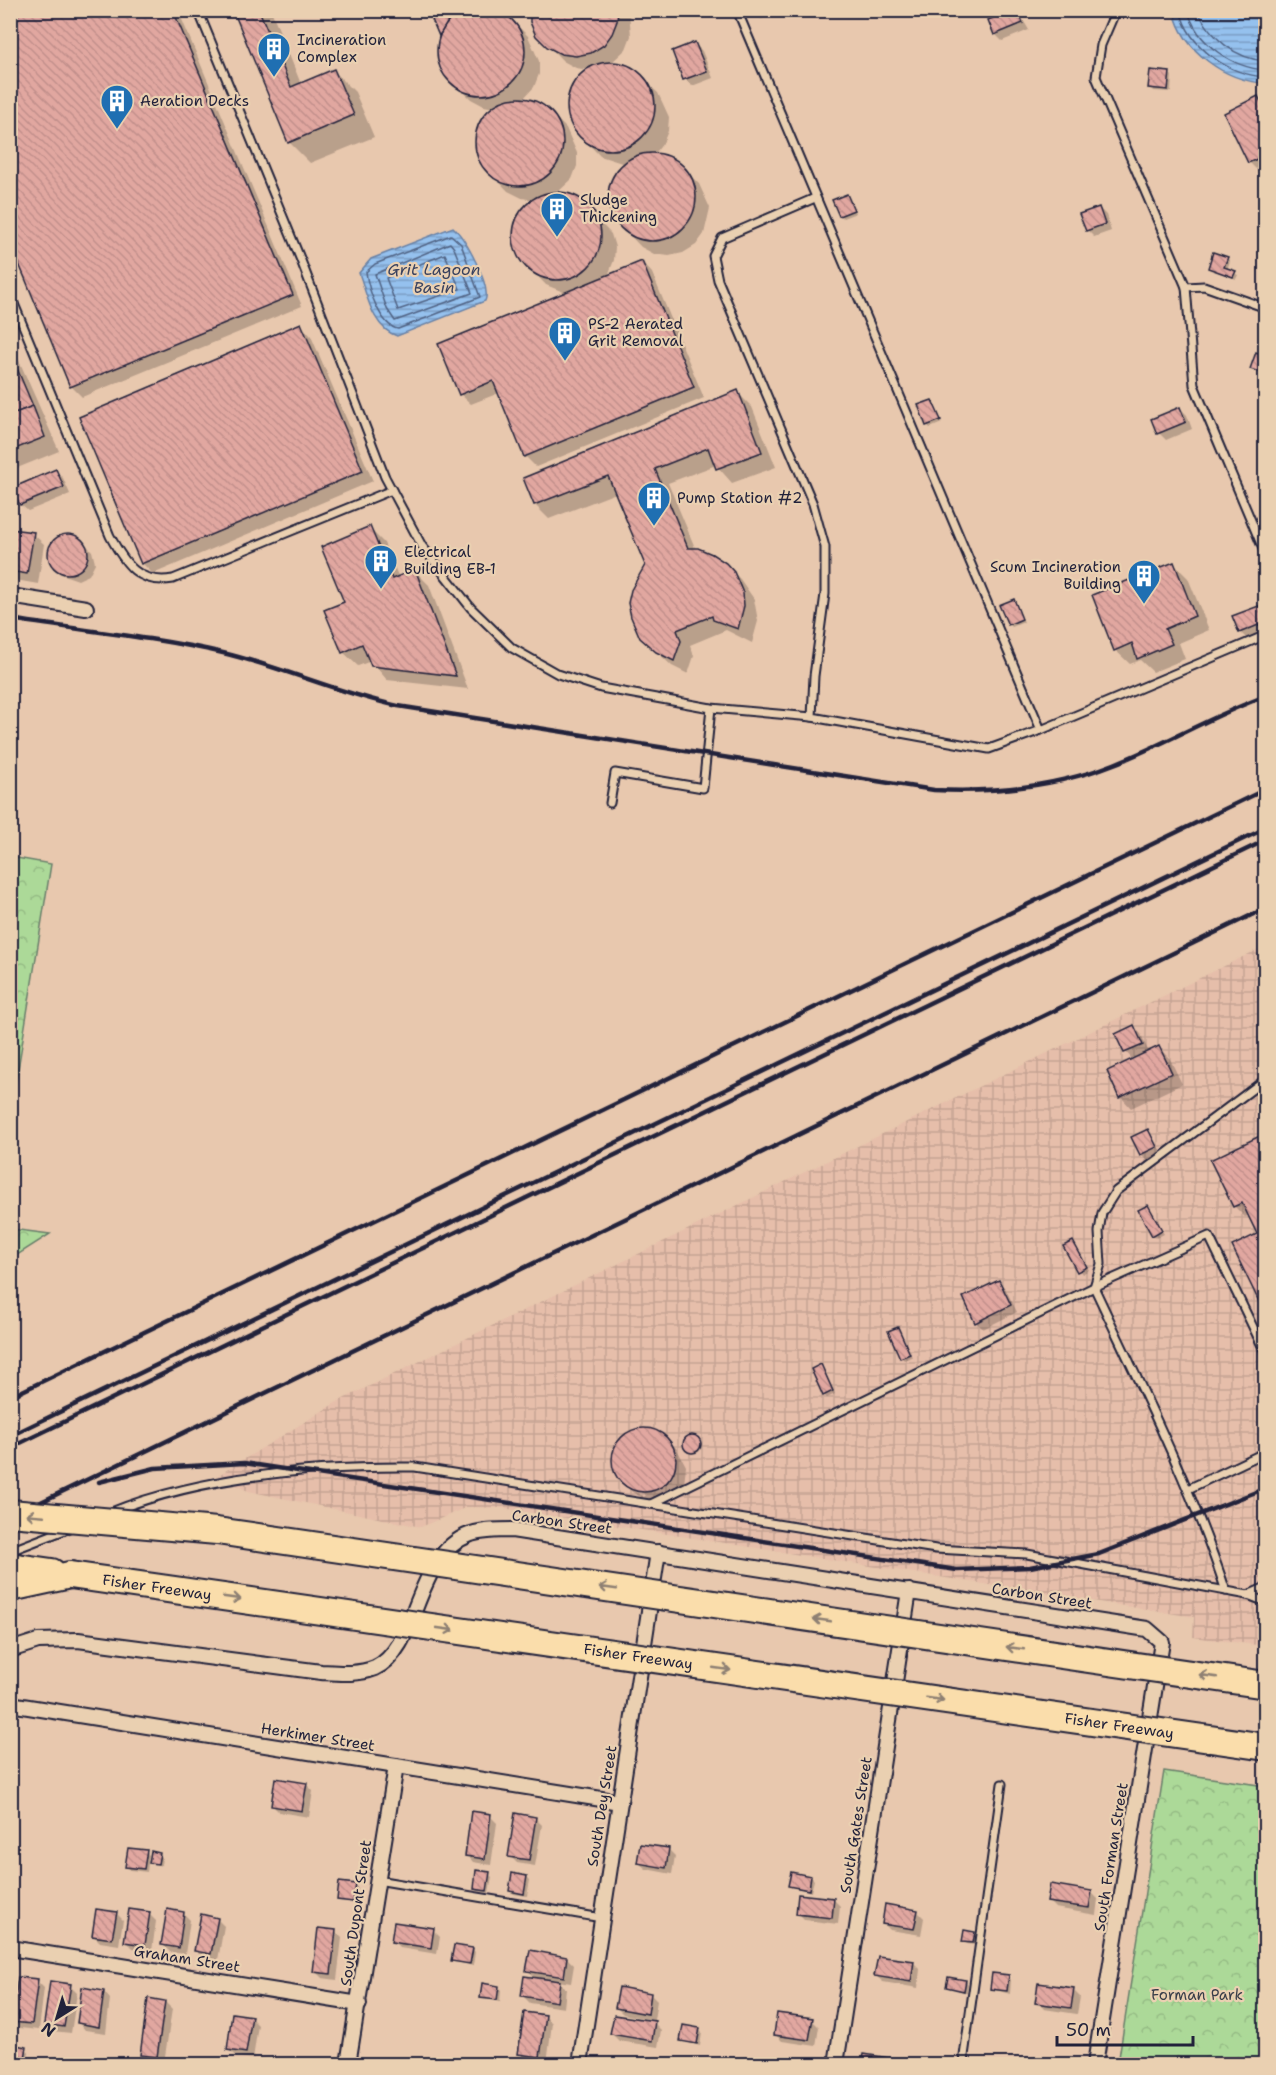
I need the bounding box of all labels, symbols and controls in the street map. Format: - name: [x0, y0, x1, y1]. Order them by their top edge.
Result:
- place label: Incineration Complex: [297, 30, 386, 67]
- building icon: Incineration Complex: [256, 31, 292, 78]
- building icon: Aeration Decks: [99, 83, 135, 130]
- place label: Aeration Decks: [140, 91, 249, 111]
- place label: Sludge Thickening: [580, 190, 657, 227]
- building icon: Sludge Thickening: [539, 191, 575, 238]
- water label: Grit Lagoon Basin: [387, 259, 481, 298]
- place label: PS-2 Aerated Grit Removal: [588, 314, 684, 351]
- building icon: PS-2 Aerated Grit Removal: [547, 315, 583, 362]
- building icon: Pump Station #2: [636, 480, 672, 527]
- place label: Pump Station #2: [677, 488, 802, 508]
- place label: Electrical Building EB-1: [404, 542, 496, 579]
- building icon: Electrical Building EB-1: [363, 543, 399, 590]
- place label: Scum Incineration Building: [990, 557, 1121, 594]
- building icon: Scum Incineration Building: [1126, 558, 1162, 605]
- street label: Carbon Street: [511, 1505, 613, 1539]
- one-way arrow: [26, 1509, 46, 1520]
- street label: Fisher Freeway: [101, 1570, 213, 1605]
- street label: Carbon Street: [991, 1578, 1093, 1614]
- one-way arrow: [599, 1583, 618, 1594]
- one-way arrow: [221, 1593, 241, 1604]
- one-way arrow: [812, 1614, 832, 1625]
- one-way arrow: [435, 1623, 455, 1634]
- street label: Fisher Freeway: [582, 1639, 694, 1674]
- one-way arrow: [1005, 1642, 1025, 1653]
- one-way arrow: [711, 1663, 731, 1674]
- one-way arrow: [1198, 1671, 1218, 1682]
- one-way arrow: [925, 1694, 945, 1705]
- street label: Fisher Freeway: [1063, 1708, 1175, 1744]
- street label: Herkimer Street: [260, 1718, 376, 1756]
- street label: South Dey Street: [583, 1744, 621, 1868]
- street label: South Gates Street: [835, 1755, 877, 1895]
- street label: South Forman Street: [1089, 1781, 1133, 1933]
- street label: South Dupont Street: [336, 1839, 376, 1987]
- street label: Graham Street: [132, 1941, 242, 1977]
- park label: Forman Park: [1151, 1985, 1243, 2005]
- north arrow: [27, 1988, 87, 2048]
- scale bar: [1057, 2009, 1194, 2047]
- text: N: [37, 2017, 60, 2042]
- text: 50 m: [1066, 2018, 1111, 2042]

